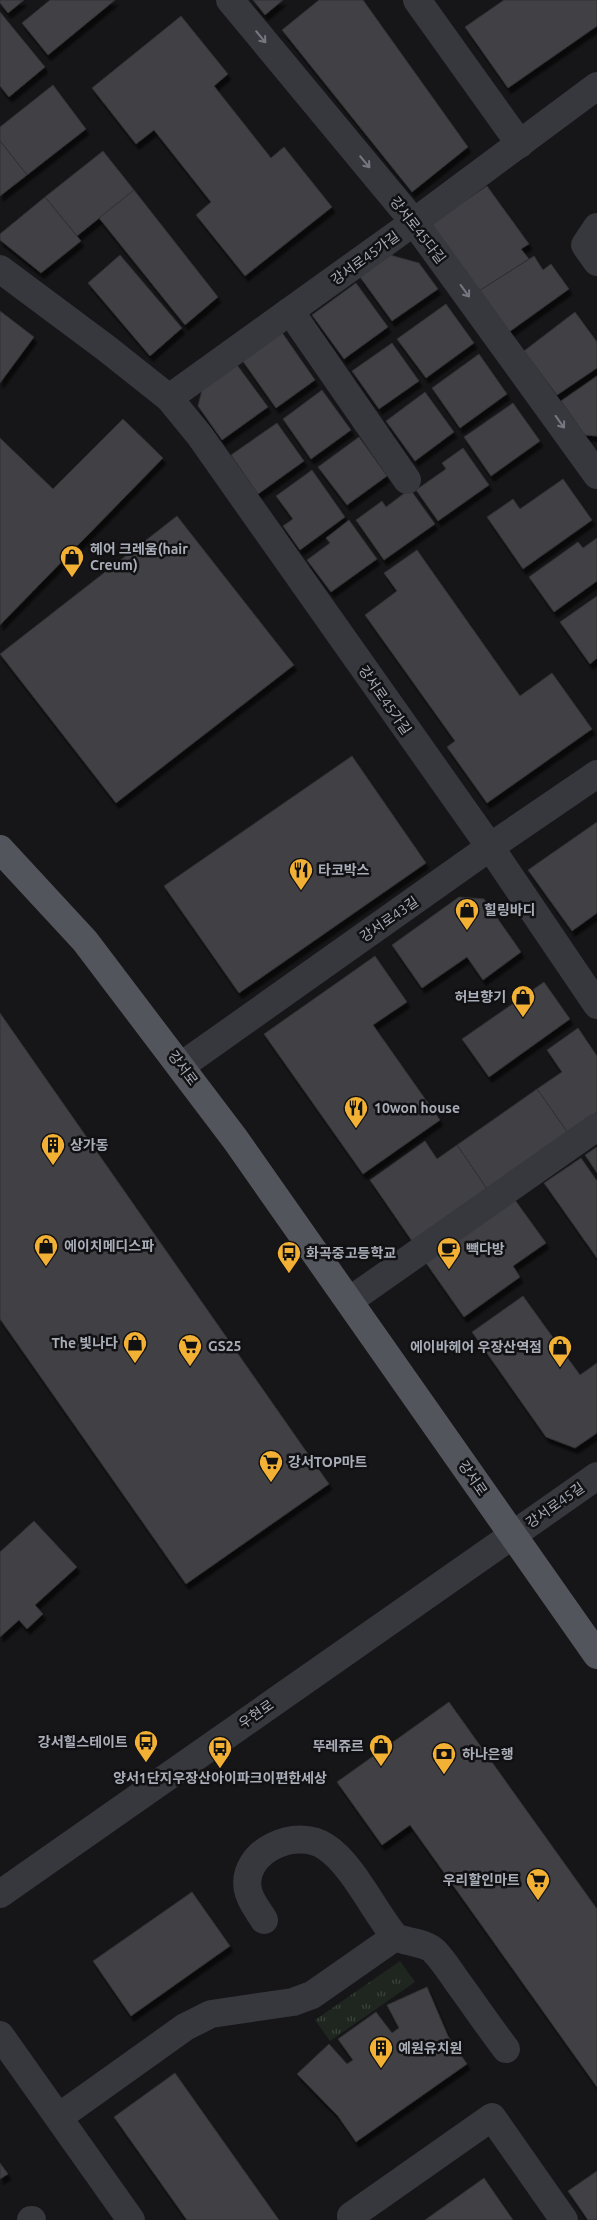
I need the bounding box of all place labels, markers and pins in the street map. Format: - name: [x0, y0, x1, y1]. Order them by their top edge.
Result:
- place label: 헤어 크레움(hair Creum): [90, 541, 188, 573]
- shop icon: 헤어 크레움(hair Creum): [59, 544, 85, 578]
- restaurant icon: 타코박스: [288, 857, 314, 891]
- place label: 타코박스: [318, 862, 370, 878]
- shop icon: 힐링바디: [454, 897, 480, 931]
- place label: 힐링바디: [484, 902, 536, 918]
- shop icon: 허브향기: [510, 984, 536, 1018]
- place label: 허브향기: [454, 989, 506, 1005]
- restaurant icon: 10won house: [343, 1095, 369, 1129]
- place label: 10won house: [374, 1100, 460, 1116]
- building icon: 상가동: [40, 1132, 66, 1166]
- place label: 상가동: [70, 1137, 109, 1153]
- shop icon: 에이치메디스파: [33, 1233, 59, 1267]
- cafe icon: 빽다방: [436, 1236, 462, 1270]
- place label: 에이치메디스파: [64, 1238, 154, 1254]
- bus stop icon: 화곡중고등학교: [276, 1240, 302, 1274]
- place label: 빽다방: [466, 1241, 505, 1257]
- place label: 화곡중고등학교: [306, 1245, 396, 1261]
- shop icon: The 빛나다: [122, 1330, 148, 1364]
- supermarket icon: GS25: [177, 1333, 203, 1367]
- shop icon: 에이바헤어 우장산역점: [547, 1334, 573, 1368]
- place label: The 빛나다: [51, 1335, 118, 1351]
- place label: GS25: [208, 1338, 242, 1354]
- place label: 에이바헤어 우장산역점: [410, 1339, 542, 1355]
- supermarket icon: 강서TOP마트: [258, 1449, 284, 1483]
- place label: 강서TOP마트: [288, 1454, 368, 1470]
- bus stop icon: 강서힐스테이트: [133, 1729, 159, 1763]
- shop icon: 뚜레쥬르: [368, 1733, 394, 1767]
- place label: 강서힐스테이트: [38, 1734, 128, 1750]
- bus stop icon: 양서1단지우장산아이파크이편한세상: [207, 1735, 233, 1769]
- place label: 뚜레쥬르: [312, 1738, 364, 1754]
- bank icon: 하나은행: [431, 1741, 457, 1775]
- place label: 하나은행: [462, 1746, 514, 1762]
- place label: 양서1단지우장산아이파크이편한세상: [113, 1770, 327, 1786]
- supermarket icon: 우리할인마트: [525, 1867, 551, 1901]
- place label: 우리할인마트: [443, 1872, 520, 1888]
- building icon: 예원유치원: [368, 2035, 394, 2069]
- place label: 예원유치원: [398, 2040, 462, 2056]

